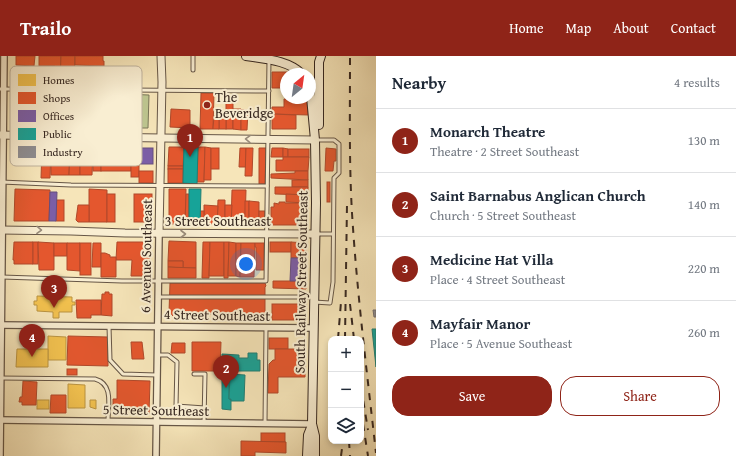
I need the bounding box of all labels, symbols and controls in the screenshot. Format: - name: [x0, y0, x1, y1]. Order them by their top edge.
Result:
- text: Trailo: [20, 14, 71, 42]
- text: Home: [509, 18, 544, 38]
- text: Map: [566, 18, 591, 38]
- text: About: [613, 18, 649, 38]
- text: Contact: [671, 18, 716, 38]
- legend: [10, 66, 142, 166]
- north arrow: [280, 68, 316, 104]
- text: Nearby: [392, 70, 446, 95]
- text: Homes: [43, 72, 74, 88]
- text: 4 results: [674, 73, 720, 92]
- place label: The Beveridge: [215, 87, 274, 123]
- text: Shops: [43, 90, 70, 106]
- marker: The Beveridge: [202, 100, 212, 110]
- text: Offices: [43, 108, 74, 124]
- text: Monarch Theatre: [430, 121, 545, 142]
- pin: 1: [177, 124, 203, 157]
- text: Public: [43, 126, 72, 142]
- text: 1: [402, 131, 408, 150]
- text: 130 m: [688, 131, 720, 150]
- one-way arrow: [245, 135, 251, 143]
- text: Theatre · 2 Street Southeast: [430, 142, 579, 161]
- text: Industry: [43, 144, 83, 160]
- text: Saint Barnabus Anglican Church: [430, 185, 646, 206]
- street label: South Railway Street Southeast: [289, 190, 313, 374]
- text: 2: [402, 195, 408, 214]
- text: 140 m: [688, 195, 720, 214]
- street label: 6 Avenue Southeast: [135, 199, 157, 313]
- text: Church · 5 Street Southeast: [430, 206, 576, 225]
- street label: 3 Street Southeast: [165, 211, 271, 231]
- one-way arrow: [36, 226, 42, 234]
- one-way arrow: [180, 230, 186, 238]
- text: Medicine Hat Villa: [430, 249, 553, 270]
- your location: [236, 254, 256, 274]
- text: 3: [402, 259, 408, 278]
- text: 220 m: [688, 259, 720, 278]
- text: Place · 4 Street Southeast: [430, 270, 565, 289]
- pin: 3: [41, 275, 67, 308]
- street label: 4 Street Southeast: [164, 304, 270, 326]
- text: Mayfair Manor: [430, 313, 530, 334]
- text: 4: [402, 323, 408, 342]
- text: 260 m: [688, 323, 720, 342]
- pin: 4: [19, 324, 45, 357]
- text: Place · 5 Avenue Southeast: [430, 334, 572, 353]
- map controls: [328, 336, 364, 444]
- button: +: [328, 336, 364, 372]
- pin: 2: [213, 355, 239, 388]
- button: −: [328, 372, 364, 408]
- button: Save: [392, 376, 552, 416]
- button: Share: [560, 376, 720, 416]
- street label: 5 Street Southeast: [103, 399, 209, 421]
- button: layers: [328, 408, 364, 444]

